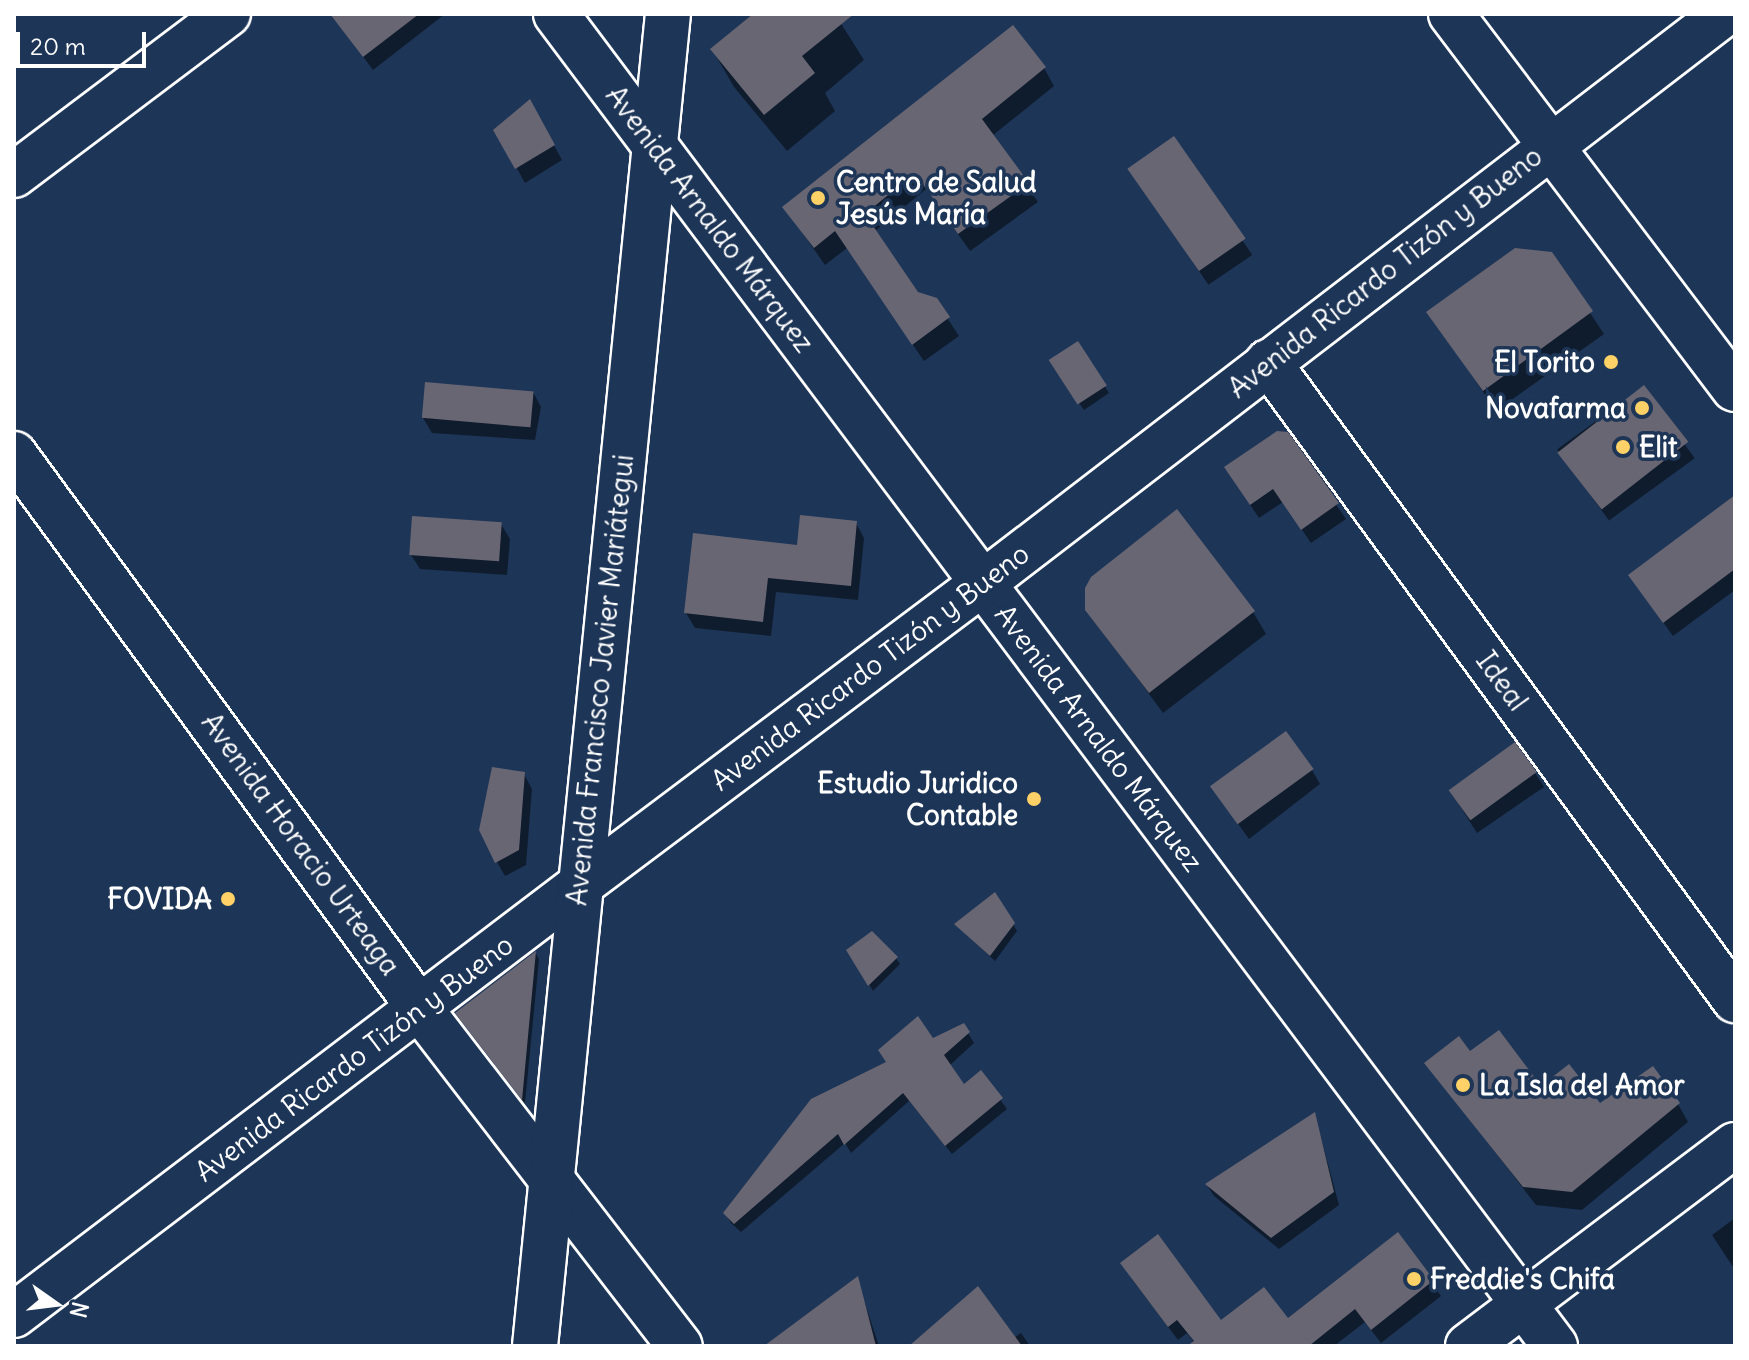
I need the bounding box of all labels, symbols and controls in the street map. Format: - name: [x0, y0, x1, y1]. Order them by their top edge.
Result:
- scale bar: [20, 16, 150, 66]
- text: 20 m: [30, 31, 86, 61]
- street label: Avenida Arnaldo Márquez: [599, 79, 821, 359]
- street label: Avenida Ricardo Tizón y Bueno: [1221, 139, 1549, 405]
- place label: Centro de Salud Jesús María: [836, 165, 1036, 231]
- marker: Centro de Salud Jesús María: [807, 187, 829, 209]
- place label: El Torito: [1494, 345, 1595, 379]
- marker: El Torito: [1602, 353, 1620, 371]
- place label: Novafarma: [1485, 391, 1626, 425]
- marker: Novafarma: [1633, 399, 1651, 417]
- place label: Elit: [1639, 430, 1677, 464]
- marker: Elit: [1614, 438, 1632, 456]
- street label: Avenida Francisco Javier Mariátegui: [560, 453, 640, 907]
- street label: Avenida Ricardo Tizón y Bueno: [705, 537, 1035, 797]
- street label: Avenida Arnaldo Márquez: [988, 598, 1210, 878]
- street label: Ideal: [1469, 645, 1535, 717]
- street label: Avenida Horacio Urteaga: [195, 706, 407, 982]
- place label: Estudio Juridico Contable: [817, 766, 1018, 832]
- marker: Estudio Juridico Contable: [1025, 790, 1043, 808]
- place label: FOVIDA: [107, 882, 212, 916]
- marker: FOVIDA: [219, 890, 237, 908]
- street label: Avenida Ricardo Tizón y Bueno: [189, 928, 519, 1188]
- place label: La Isla del Amor: [1479, 1068, 1685, 1102]
- marker: La Isla del Amor: [1454, 1076, 1472, 1094]
- place label: Freddie's Chifa: [1430, 1262, 1615, 1296]
- north arrow: [16, 1264, 96, 1344]
- marker: Freddie's Chifa: [1405, 1270, 1423, 1288]
- text: N: [64, 1299, 95, 1321]

